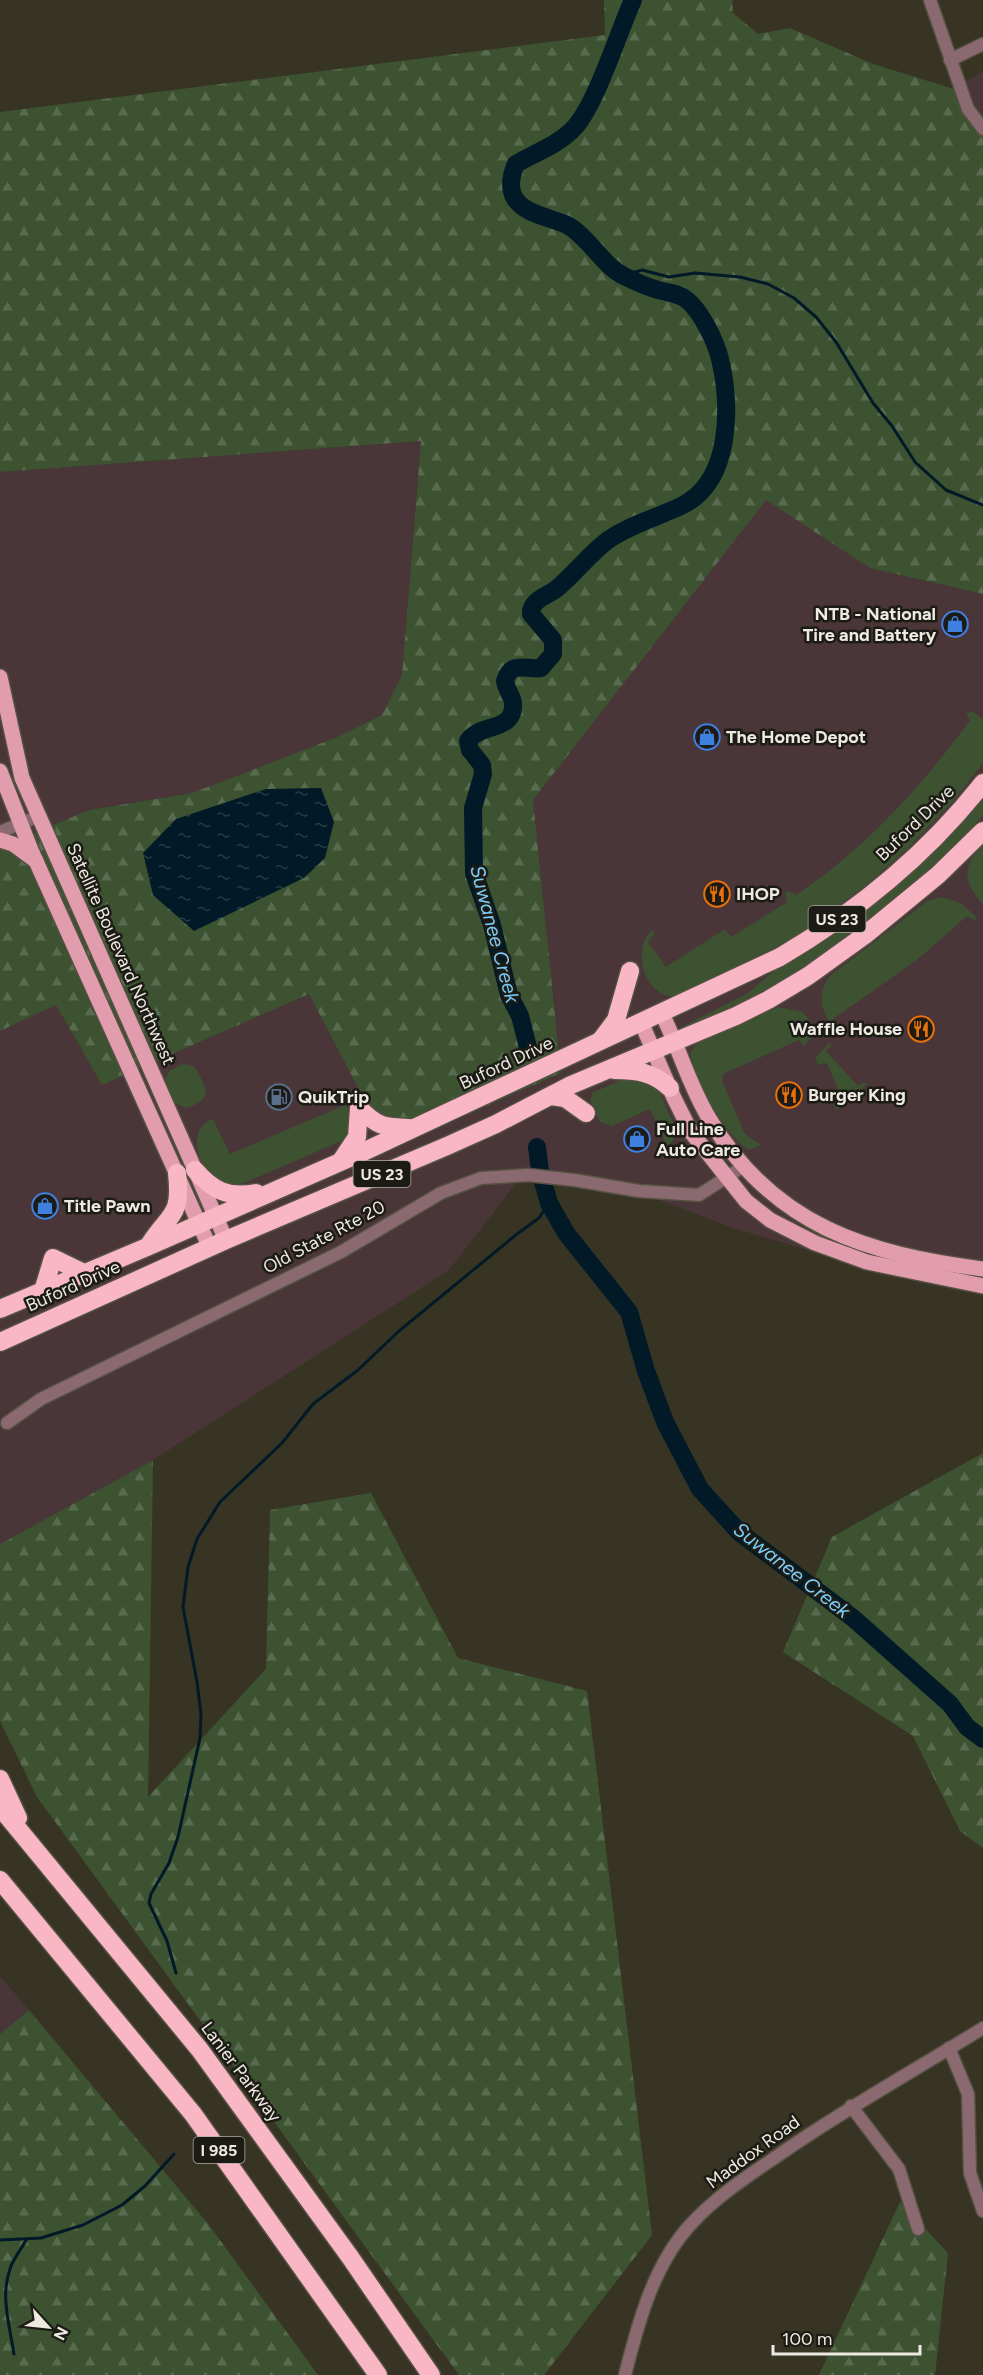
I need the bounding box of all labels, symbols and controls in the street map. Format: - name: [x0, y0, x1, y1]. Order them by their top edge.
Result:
- place label: NTB - National Tire and Battery: [803, 603, 937, 646]
- shop icon: NTB - National Tire and Battery: [940, 609, 970, 639]
- shop icon: The Home Depot: [692, 722, 722, 752]
- place label: The Home Depot: [726, 726, 866, 748]
- street label: Buford Drive: [871, 780, 959, 866]
- street label: Satellite Boulevard Northwest: [62, 840, 180, 1068]
- water label: Suwanee Creek: [465, 863, 525, 1007]
- restaurant icon: IHOP: [702, 879, 732, 909]
- place label: IHOP: [736, 883, 780, 905]
- road number: US 23: [808, 906, 866, 932]
- restaurant icon: Waffle House: [906, 1014, 936, 1044]
- place label: Waffle House: [790, 1018, 902, 1040]
- street label: Buford Drive: [456, 1032, 556, 1094]
- restaurant icon: Burger King: [774, 1080, 804, 1110]
- fuel station icon: QuikTrip: [264, 1082, 294, 1112]
- place label: Burger King: [808, 1084, 906, 1106]
- place label: QuikTrip: [298, 1086, 369, 1108]
- place label: Full Line Auto Care: [656, 1118, 740, 1161]
- shop icon: Full Line Auto Care: [622, 1124, 652, 1154]
- road number: US 23: [354, 1161, 410, 1187]
- shop icon: Title Pawn: [30, 1191, 60, 1221]
- place label: Title Pawn: [64, 1195, 150, 1217]
- street label: Old State Rte 20: [259, 1196, 389, 1278]
- street label: Buford Drive: [22, 1255, 124, 1317]
- water label: Suwanee Creek: [729, 1517, 856, 1624]
- street label: Lanier Parkway: [196, 2018, 286, 2127]
- street label: Maddox Road: [702, 2111, 804, 2193]
- road number: I 985: [194, 2137, 244, 2163]
- north arrow: [18, 2297, 78, 2357]
- scale bar: [773, 2318, 920, 2356]
- text: N: [50, 2324, 72, 2343]
- text: 100 m: [782, 2328, 832, 2350]

